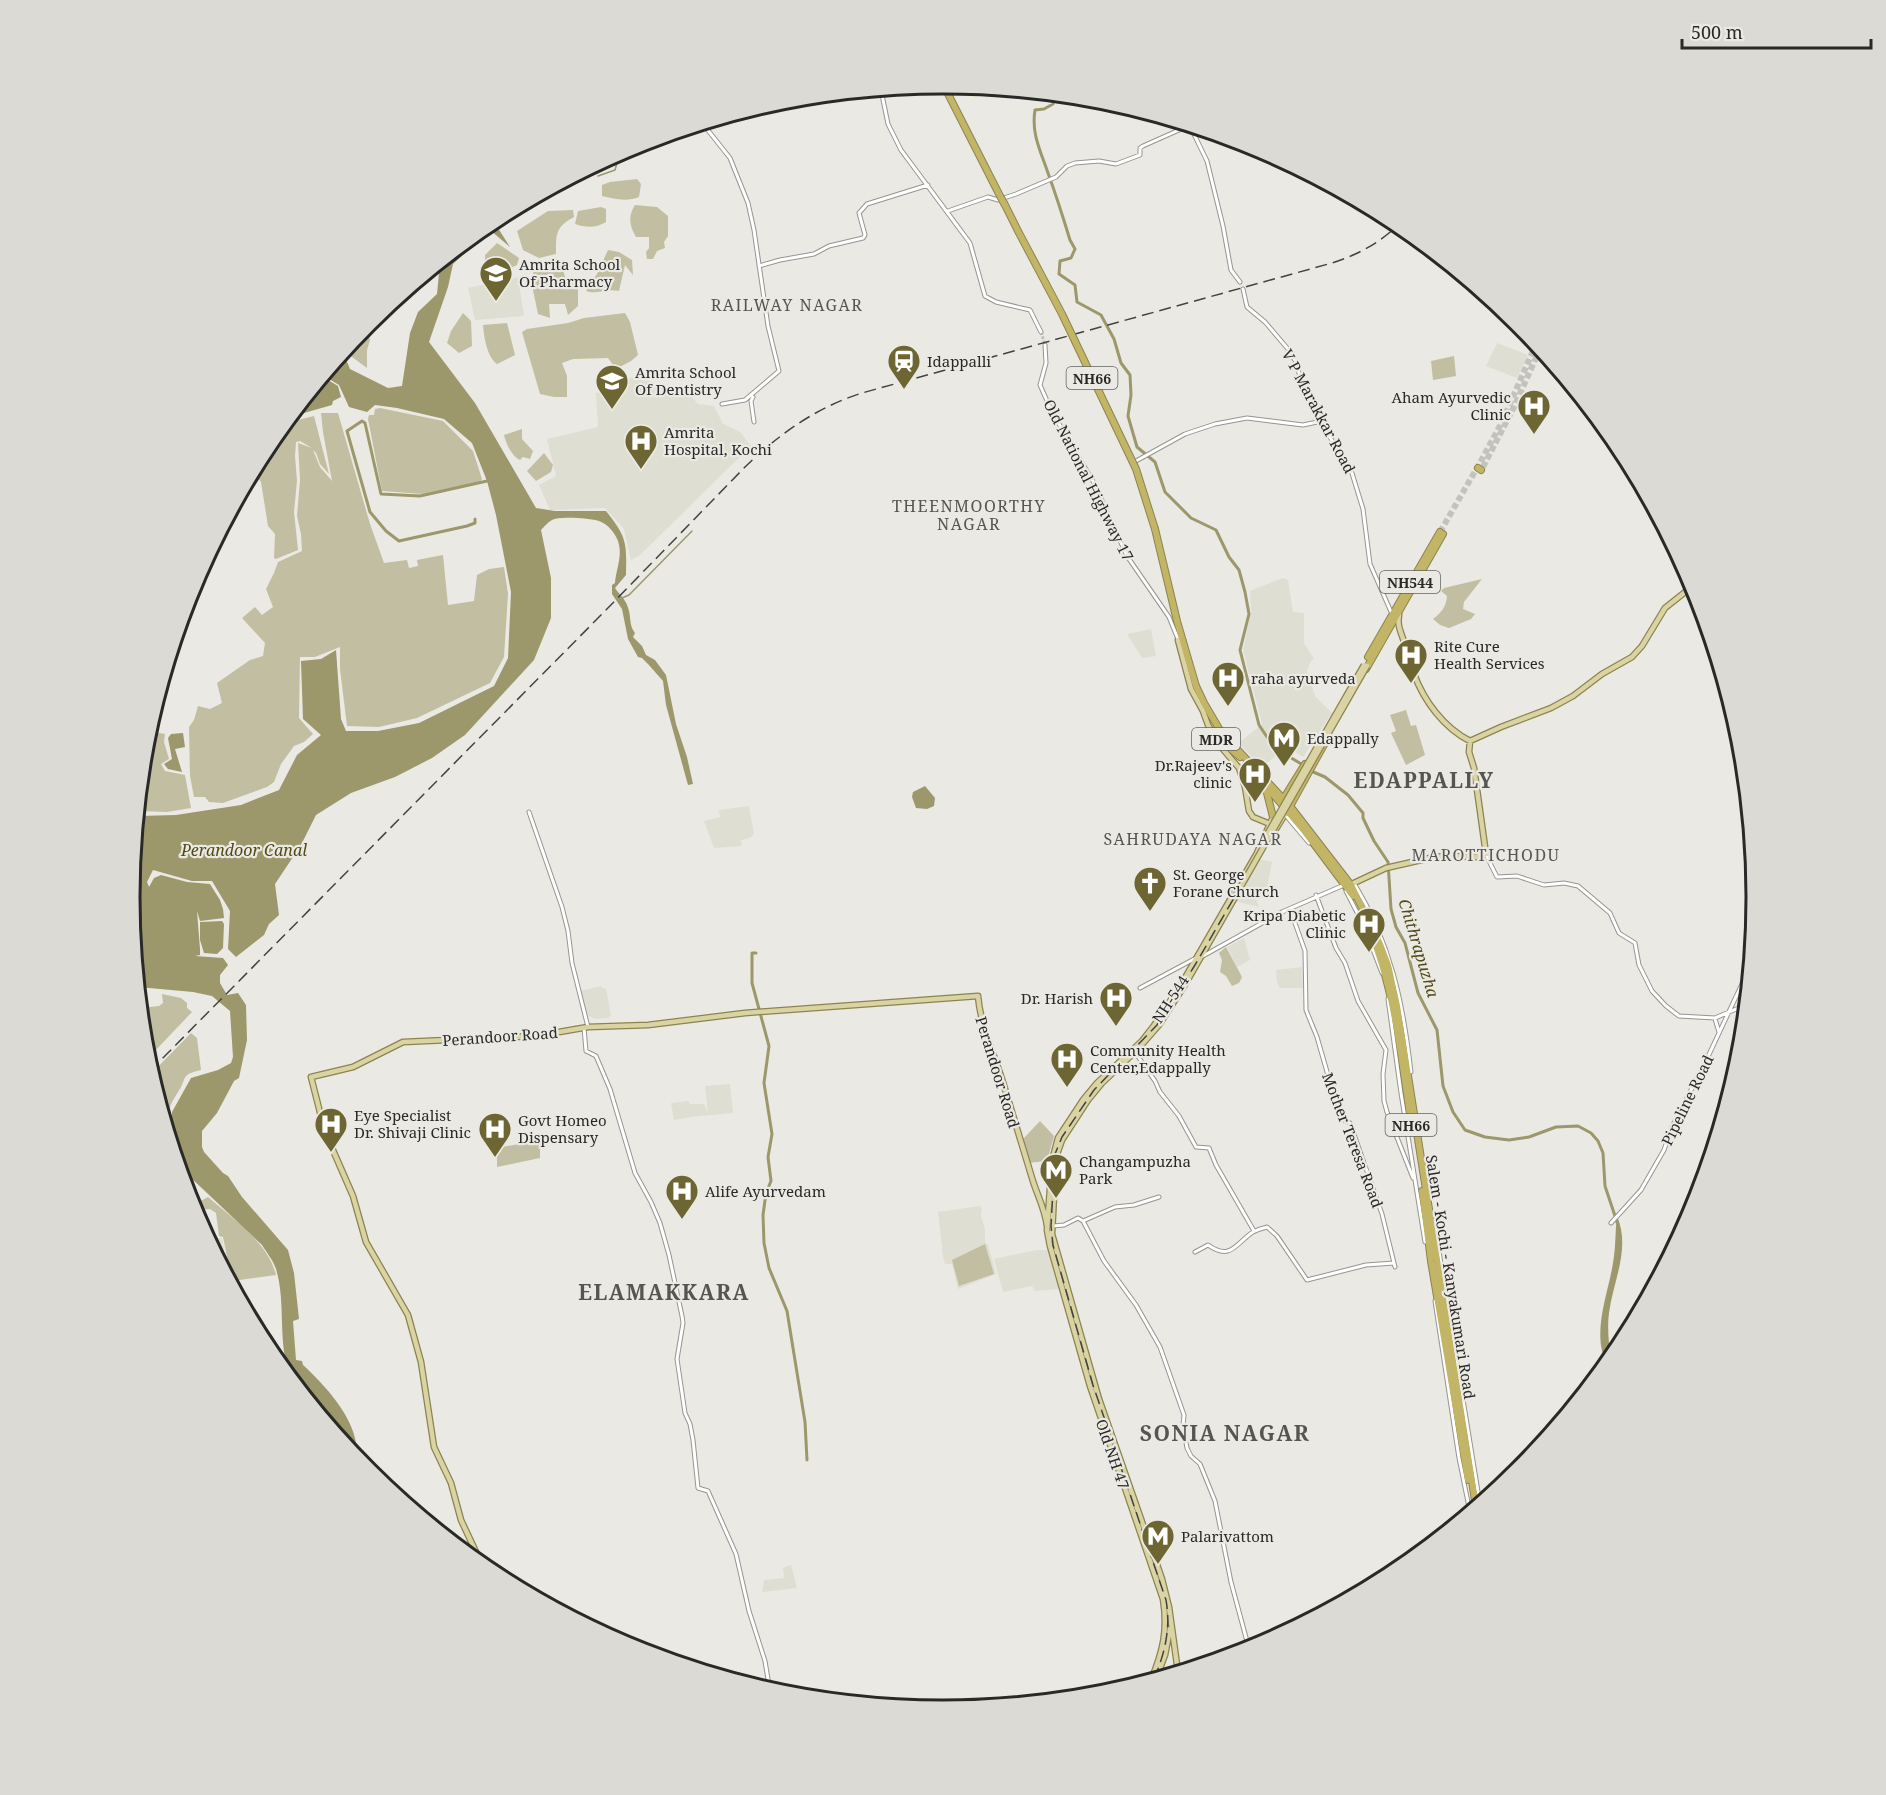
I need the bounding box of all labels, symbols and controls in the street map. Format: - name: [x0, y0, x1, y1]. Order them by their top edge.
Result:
- scale bar: [1682, 12, 1871, 50]
- text: 500 m: [1691, 20, 1743, 44]
- place label: Amrita School Of Pharmacy: [519, 254, 621, 291]
- school or university icon: Amrita School Of Pharmacy: [478, 255, 514, 302]
- district label: RAILWAY NAGAR: [711, 294, 863, 316]
- station icon: Idappalli: [886, 343, 922, 390]
- street label: V P Marakkar Road: [1278, 345, 1360, 477]
- place label: Idappalli: [927, 351, 991, 371]
- place label: Amrita School Of Dentistry: [635, 362, 737, 399]
- school or university icon: Amrita School Of Dentistry: [594, 363, 630, 410]
- road number: NH66: [1066, 367, 1118, 389]
- place label: Aham Ayurvedic Clinic: [1391, 387, 1511, 424]
- hospital icon: Aham Ayurvedic Clinic: [1516, 388, 1552, 435]
- street label: Old National Highway 17: [1040, 396, 1138, 564]
- place label: Amrita Hospital, Kochi: [664, 422, 772, 459]
- hospital icon: Amrita Hospital, Kochi: [623, 423, 659, 470]
- district label: THEENMOORTHY NAGAR: [892, 495, 1046, 535]
- road number: NH544: [1380, 571, 1440, 593]
- place label: Rite Cure Health Services: [1434, 636, 1545, 673]
- hospital icon: Rite Cure Health Services: [1393, 637, 1429, 684]
- hospital icon: raha ayurveda: [1210, 660, 1246, 707]
- place label: raha ayurveda: [1251, 668, 1356, 688]
- metro station icon: Edappally: [1266, 720, 1302, 767]
- road number: MDR: [1192, 728, 1240, 750]
- place label: Edappally: [1307, 728, 1379, 748]
- place label: Dr.Rajeev's clinic: [1155, 755, 1232, 792]
- hospital icon: Dr.Rajeev's clinic: [1237, 756, 1273, 803]
- district label: EDAPPALLY: [1353, 766, 1495, 794]
- district label: SAHRUDAYA NAGAR: [1104, 828, 1282, 850]
- water label: Perandoor Canal: [180, 839, 307, 861]
- district label: MAROTTICHODU: [1412, 844, 1561, 866]
- place label: St. George Forane Church: [1173, 864, 1279, 901]
- church icon: St. George Forane Church: [1132, 865, 1168, 912]
- water label: Chithrapuzha: [1394, 896, 1445, 1001]
- place label: Kripa Diabetic Clinic: [1243, 905, 1346, 942]
- hospital icon: Kripa Diabetic Clinic: [1351, 906, 1387, 953]
- street label: NH-544: [1147, 971, 1193, 1027]
- hospital icon: Dr. Harish: [1098, 980, 1134, 1027]
- place label: Dr. Harish: [1021, 988, 1093, 1008]
- street label: Perandoor Road: [972, 1014, 1024, 1130]
- street label: Perandoor Road: [442, 1022, 558, 1050]
- place label: Community Health Center,Edappally: [1090, 1040, 1226, 1077]
- hospital icon: Community Health Center,Edappally: [1049, 1041, 1085, 1088]
- street label: Pipeline Road: [1656, 1051, 1718, 1149]
- street label: Mother Teresa Road: [1318, 1070, 1388, 1210]
- place label: Eye Specialist Dr. Shivaji Clinic: [354, 1105, 471, 1142]
- hospital icon: Eye Specialist Dr. Shivaji Clinic: [313, 1106, 349, 1153]
- place label: Govt Homeo Dispensary: [518, 1110, 607, 1147]
- hospital icon: Govt Homeo Dispensary: [477, 1111, 513, 1158]
- road number: NH66: [1386, 1114, 1436, 1136]
- place label: Changampuzha Park: [1079, 1151, 1191, 1188]
- metro station icon: Changampuzha Park: [1038, 1152, 1074, 1199]
- street label: Salem - Kochi - Kanyakumari Road: [1422, 1153, 1480, 1401]
- hospital icon: Alife Ayurvedam: [664, 1173, 700, 1220]
- place label: Alife Ayurvedam: [705, 1181, 826, 1201]
- district label: ELAMAKKARA: [578, 1278, 750, 1306]
- street label: Old NH 47: [1092, 1416, 1134, 1492]
- district label: SONIA NAGAR: [1140, 1419, 1310, 1447]
- metro station icon: Palarivattom: [1140, 1518, 1176, 1565]
- place label: Palarivattom: [1181, 1526, 1274, 1546]

